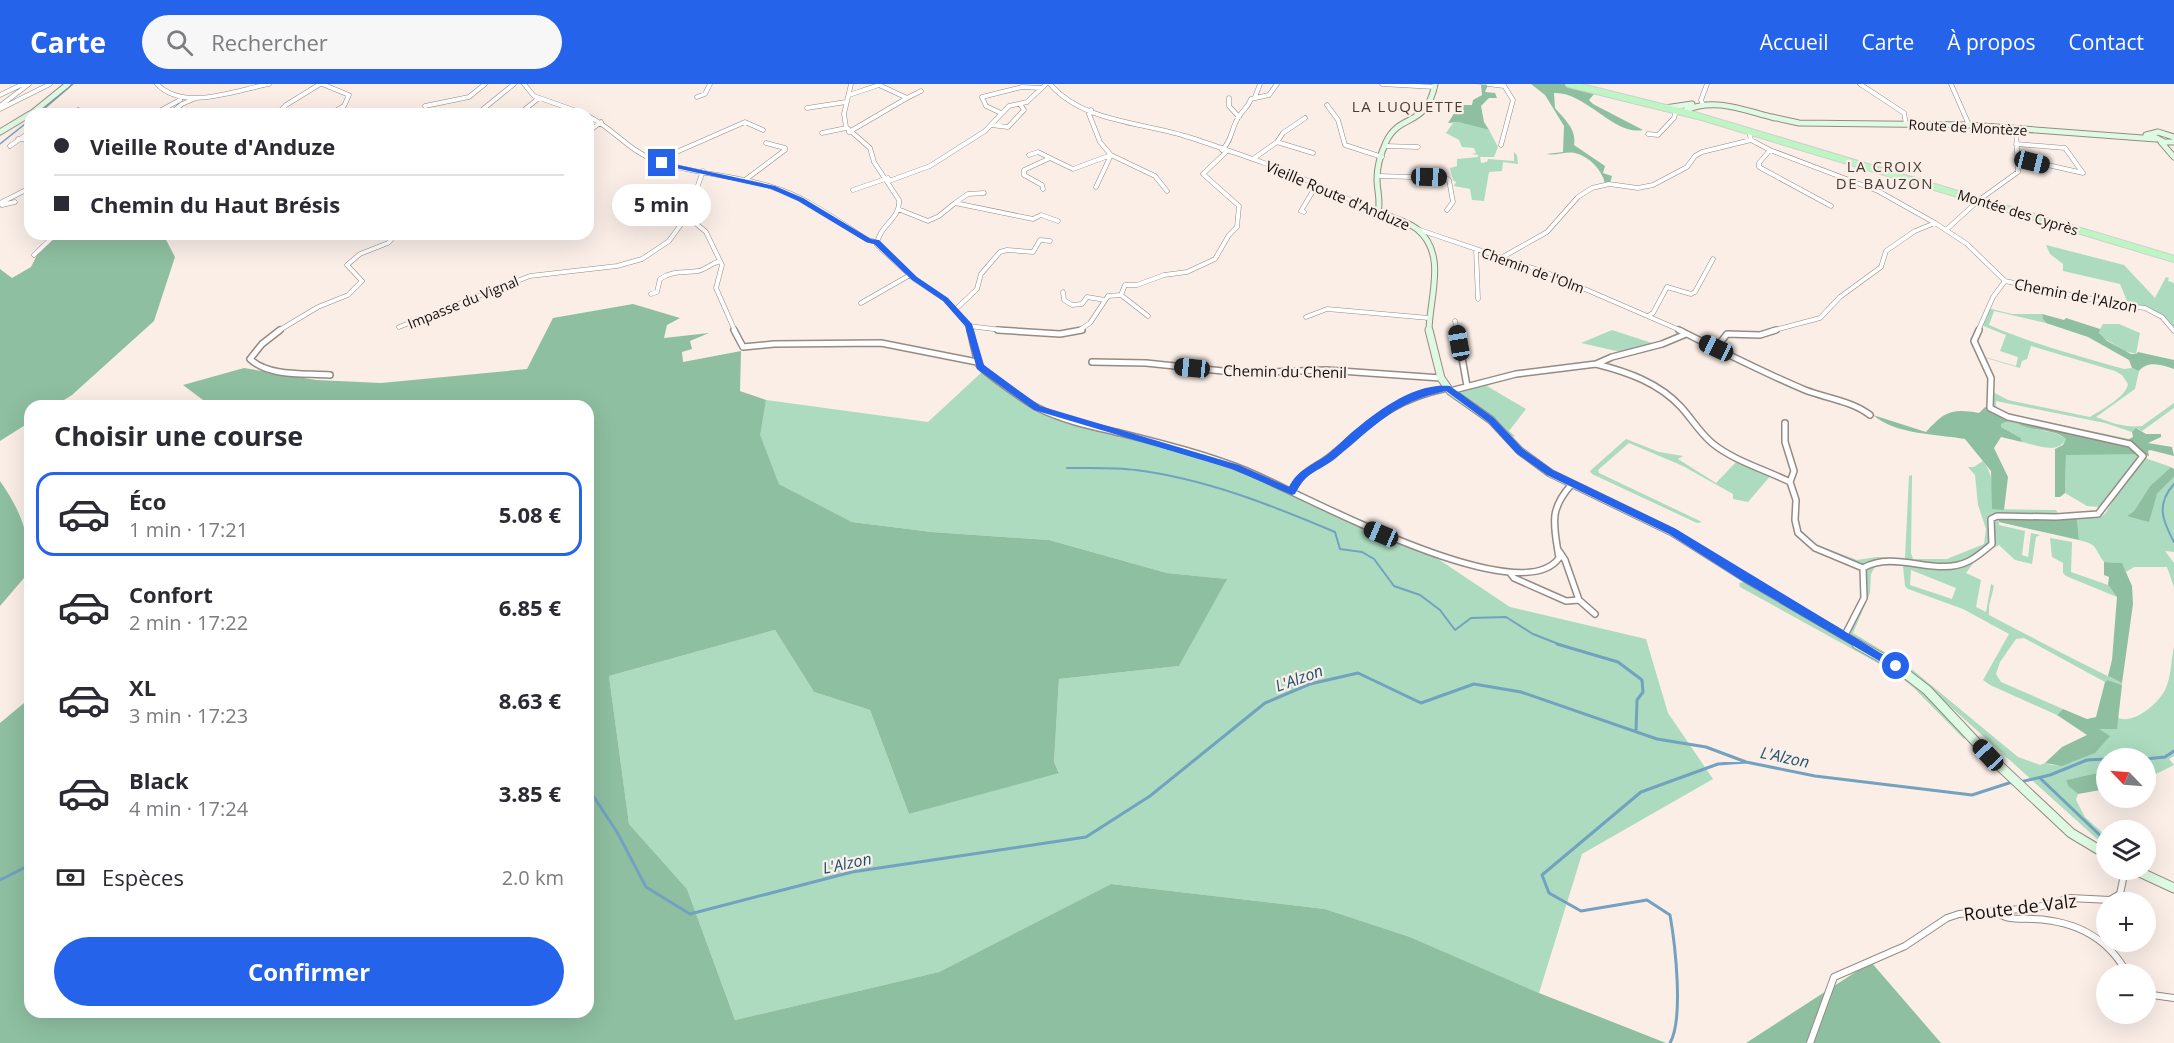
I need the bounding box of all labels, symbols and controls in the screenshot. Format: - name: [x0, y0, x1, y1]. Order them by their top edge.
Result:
- search box: [142, 15, 562, 69]
- text: Carte: [30, 23, 106, 61]
- icon: search: [163, 26, 196, 59]
- text: Rechercher: [211, 27, 328, 57]
- text: Accueil: [1760, 28, 1828, 56]
- text: Carte: [1861, 28, 1914, 56]
- text: À propos: [1947, 28, 2036, 56]
- text: Contact: [2069, 28, 2144, 56]
- district label: LA LUQUETTE: [1352, 96, 1464, 116]
- street label: Route de Montèze: [1908, 114, 2028, 140]
- text: Vieille Route d'Anduze: [90, 131, 335, 161]
- route end: [648, 149, 675, 176]
- car: [2012, 149, 2052, 175]
- street label: Vieille Route d'Anduze: [1263, 156, 1413, 234]
- district label: LA CROIX DE BAUZON: [1836, 156, 1934, 193]
- car: [1411, 167, 1447, 187]
- callout: 5 min: [612, 184, 712, 226]
- street label: Montée des Cyprès: [1955, 185, 2081, 240]
- text: Chemin du Haut Brésis: [90, 189, 340, 219]
- text: 5 min: [634, 191, 689, 218]
- street label: Chemin de l'Olm: [1479, 243, 1587, 297]
- street label: Impasse du Vignal: [405, 271, 521, 333]
- street label: Chemin de l'Alzon: [2013, 273, 2139, 317]
- car: [1447, 324, 1471, 362]
- car: [1696, 332, 1736, 364]
- car: [1173, 357, 1211, 379]
- street label: Chemin du Chenil: [1223, 360, 1347, 382]
- text: Choisir une course: [54, 417, 303, 454]
- text: Éco: [129, 486, 166, 516]
- icon: car: [57, 487, 111, 541]
- text: 5.08 €: [499, 499, 561, 529]
- text: 1 min · 17:21: [129, 516, 248, 543]
- car: [1361, 519, 1401, 549]
- text: Confort: [129, 579, 213, 609]
- icon: car: [57, 580, 111, 634]
- text: 6.85 €: [499, 592, 561, 622]
- text: 2 min · 17:22: [129, 609, 248, 636]
- route start: [1882, 652, 1909, 679]
- water label: L'Alzon: [1272, 659, 1326, 697]
- text: XL: [129, 672, 156, 702]
- icon: car: [57, 673, 111, 727]
- text: 8.63 €: [499, 685, 561, 715]
- text: 3 min · 17:23: [129, 702, 248, 729]
- car: [1969, 736, 2007, 774]
- water label: L'Alzon: [1759, 741, 1811, 773]
- north arrow: [2096, 748, 2156, 808]
- map controls: [2096, 748, 2156, 1024]
- text: Black: [129, 765, 189, 795]
- icon: car: [57, 766, 111, 820]
- text: 3.85 €: [499, 778, 561, 808]
- text: 4 min · 17:24: [129, 795, 248, 822]
- button: layers: [2096, 820, 2156, 880]
- water label: L'Alzon: [821, 847, 873, 879]
- icon: cash: [54, 861, 87, 894]
- text: Espèces: [102, 862, 184, 892]
- text: 2.0 km: [502, 864, 564, 891]
- street label: Route de Valz: [1962, 888, 2078, 926]
- button: +: [2096, 892, 2156, 952]
- button: Confirmer: [54, 937, 564, 1006]
- button: −: [2096, 964, 2156, 1024]

